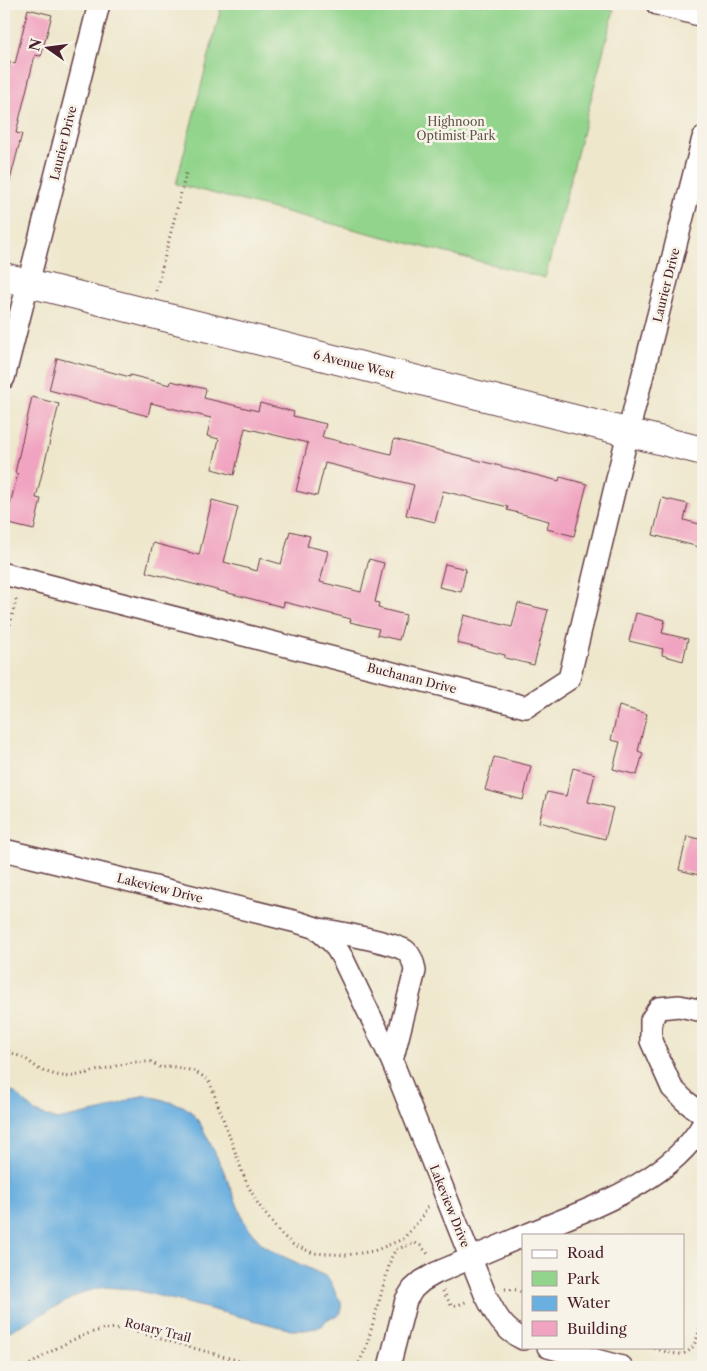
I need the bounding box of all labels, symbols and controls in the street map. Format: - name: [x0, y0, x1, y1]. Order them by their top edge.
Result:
- north arrow: [22, 22, 72, 72]
- text: N: [25, 37, 46, 53]
- street label: Laurier Drive: [47, 104, 80, 182]
- park label: Highnoon Optimist Park: [417, 114, 496, 143]
- street label: Laurier Drive: [650, 246, 683, 324]
- street label: 6 Avenue West: [312, 347, 397, 382]
- street label: Buchanan Drive: [366, 660, 459, 696]
- street label: Lakeview Drive: [116, 870, 205, 906]
- street label: Lakeview Drive: [427, 1163, 473, 1250]
- legend: [522, 1234, 684, 1348]
- text: Road: [567, 1243, 604, 1262]
- text: Park: [567, 1269, 601, 1288]
- text: Water: [566, 1293, 611, 1312]
- street label: Rotary Trail: [123, 1315, 193, 1346]
- text: Building: [567, 1319, 627, 1338]

